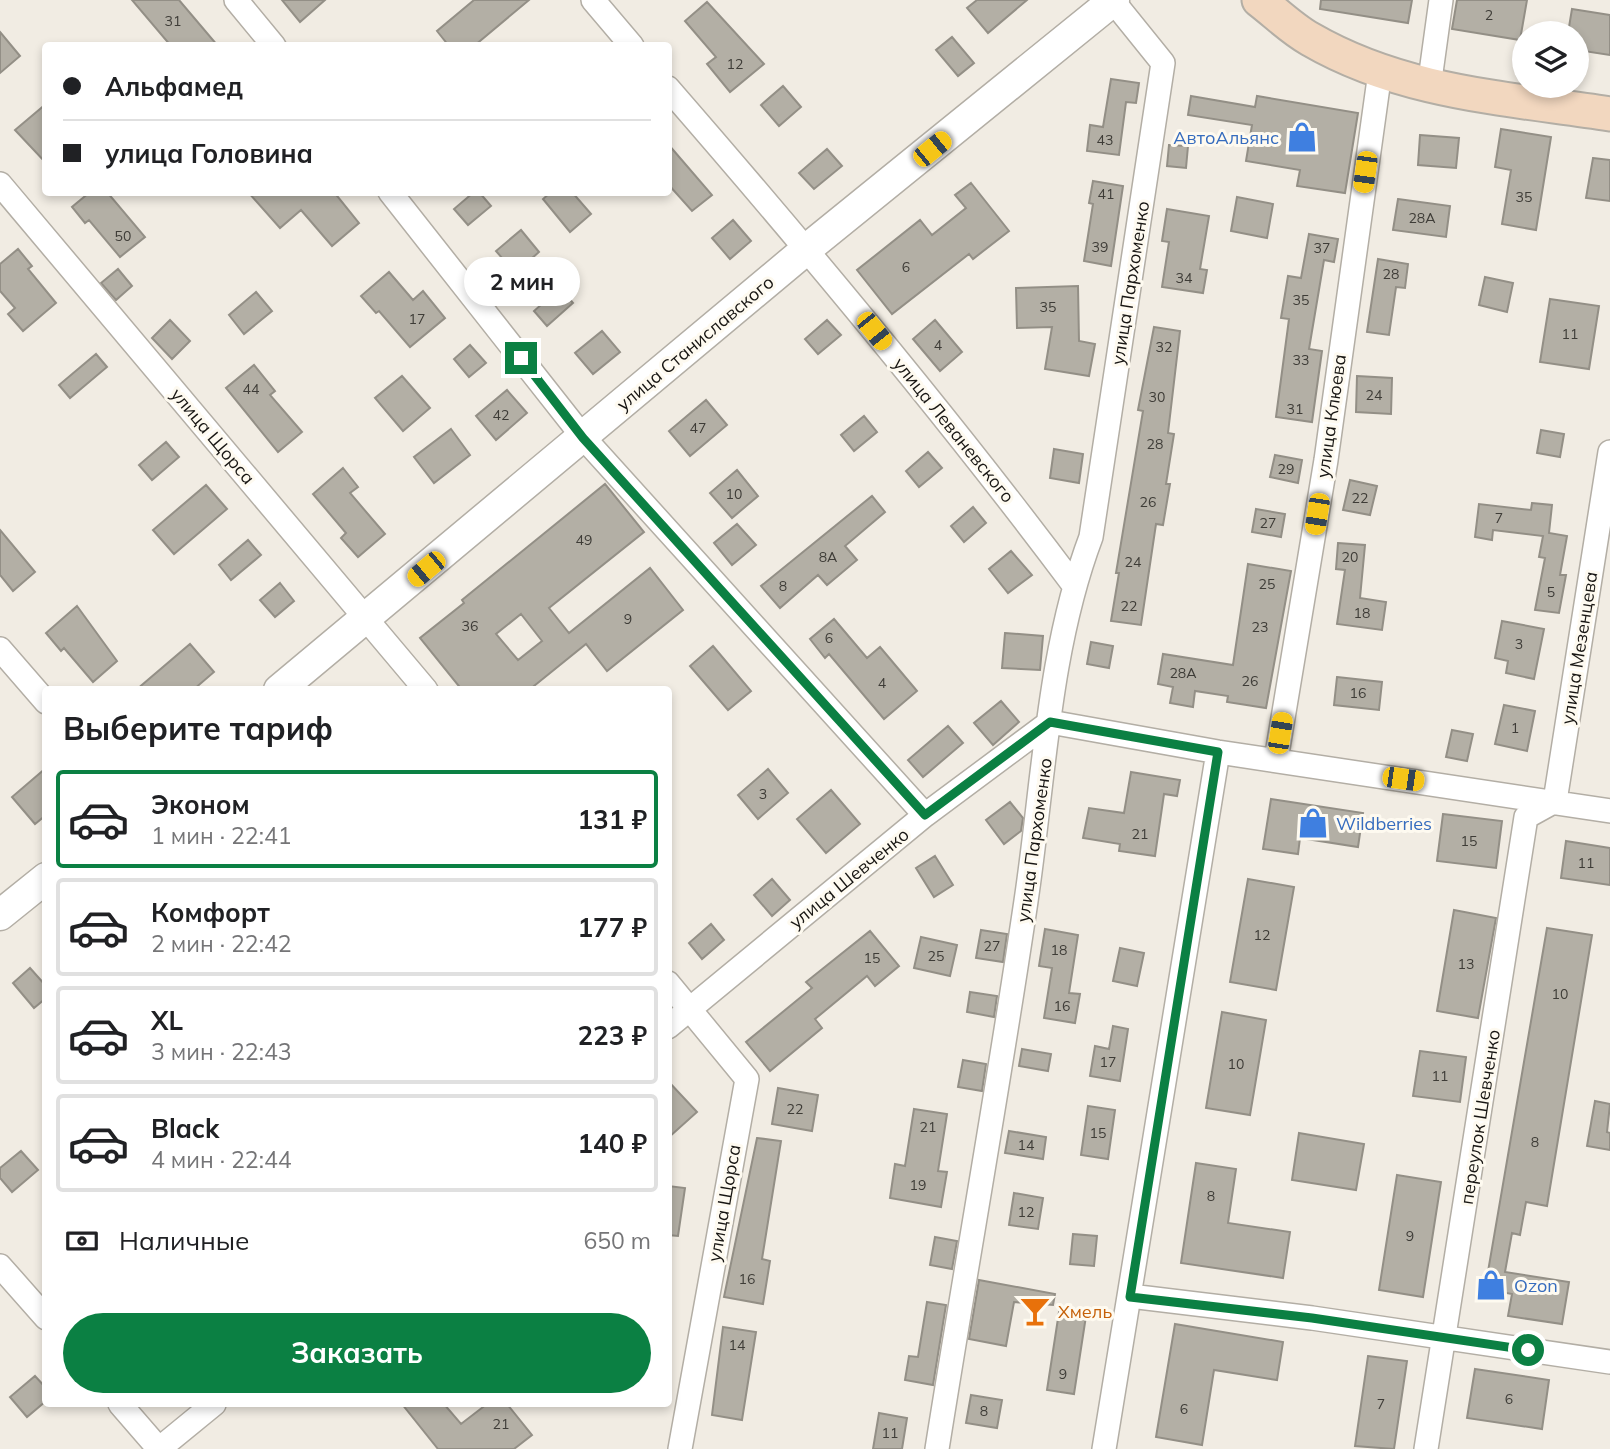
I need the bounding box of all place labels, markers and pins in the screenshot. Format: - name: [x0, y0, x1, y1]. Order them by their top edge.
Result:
- shop icon: АвтоАльянс: [1285, 120, 1319, 154]
- place label: АвтоАльянс: [1173, 126, 1279, 149]
- shop icon: Wildberries: [1296, 806, 1330, 840]
- place label: Wildberries: [1336, 812, 1432, 835]
- shop icon: Ozon: [1474, 1268, 1508, 1302]
- place label: Ozon: [1514, 1274, 1558, 1297]
- bar icon: Хмель: [1018, 1294, 1052, 1328]
- place label: Хмель: [1058, 1300, 1112, 1323]

